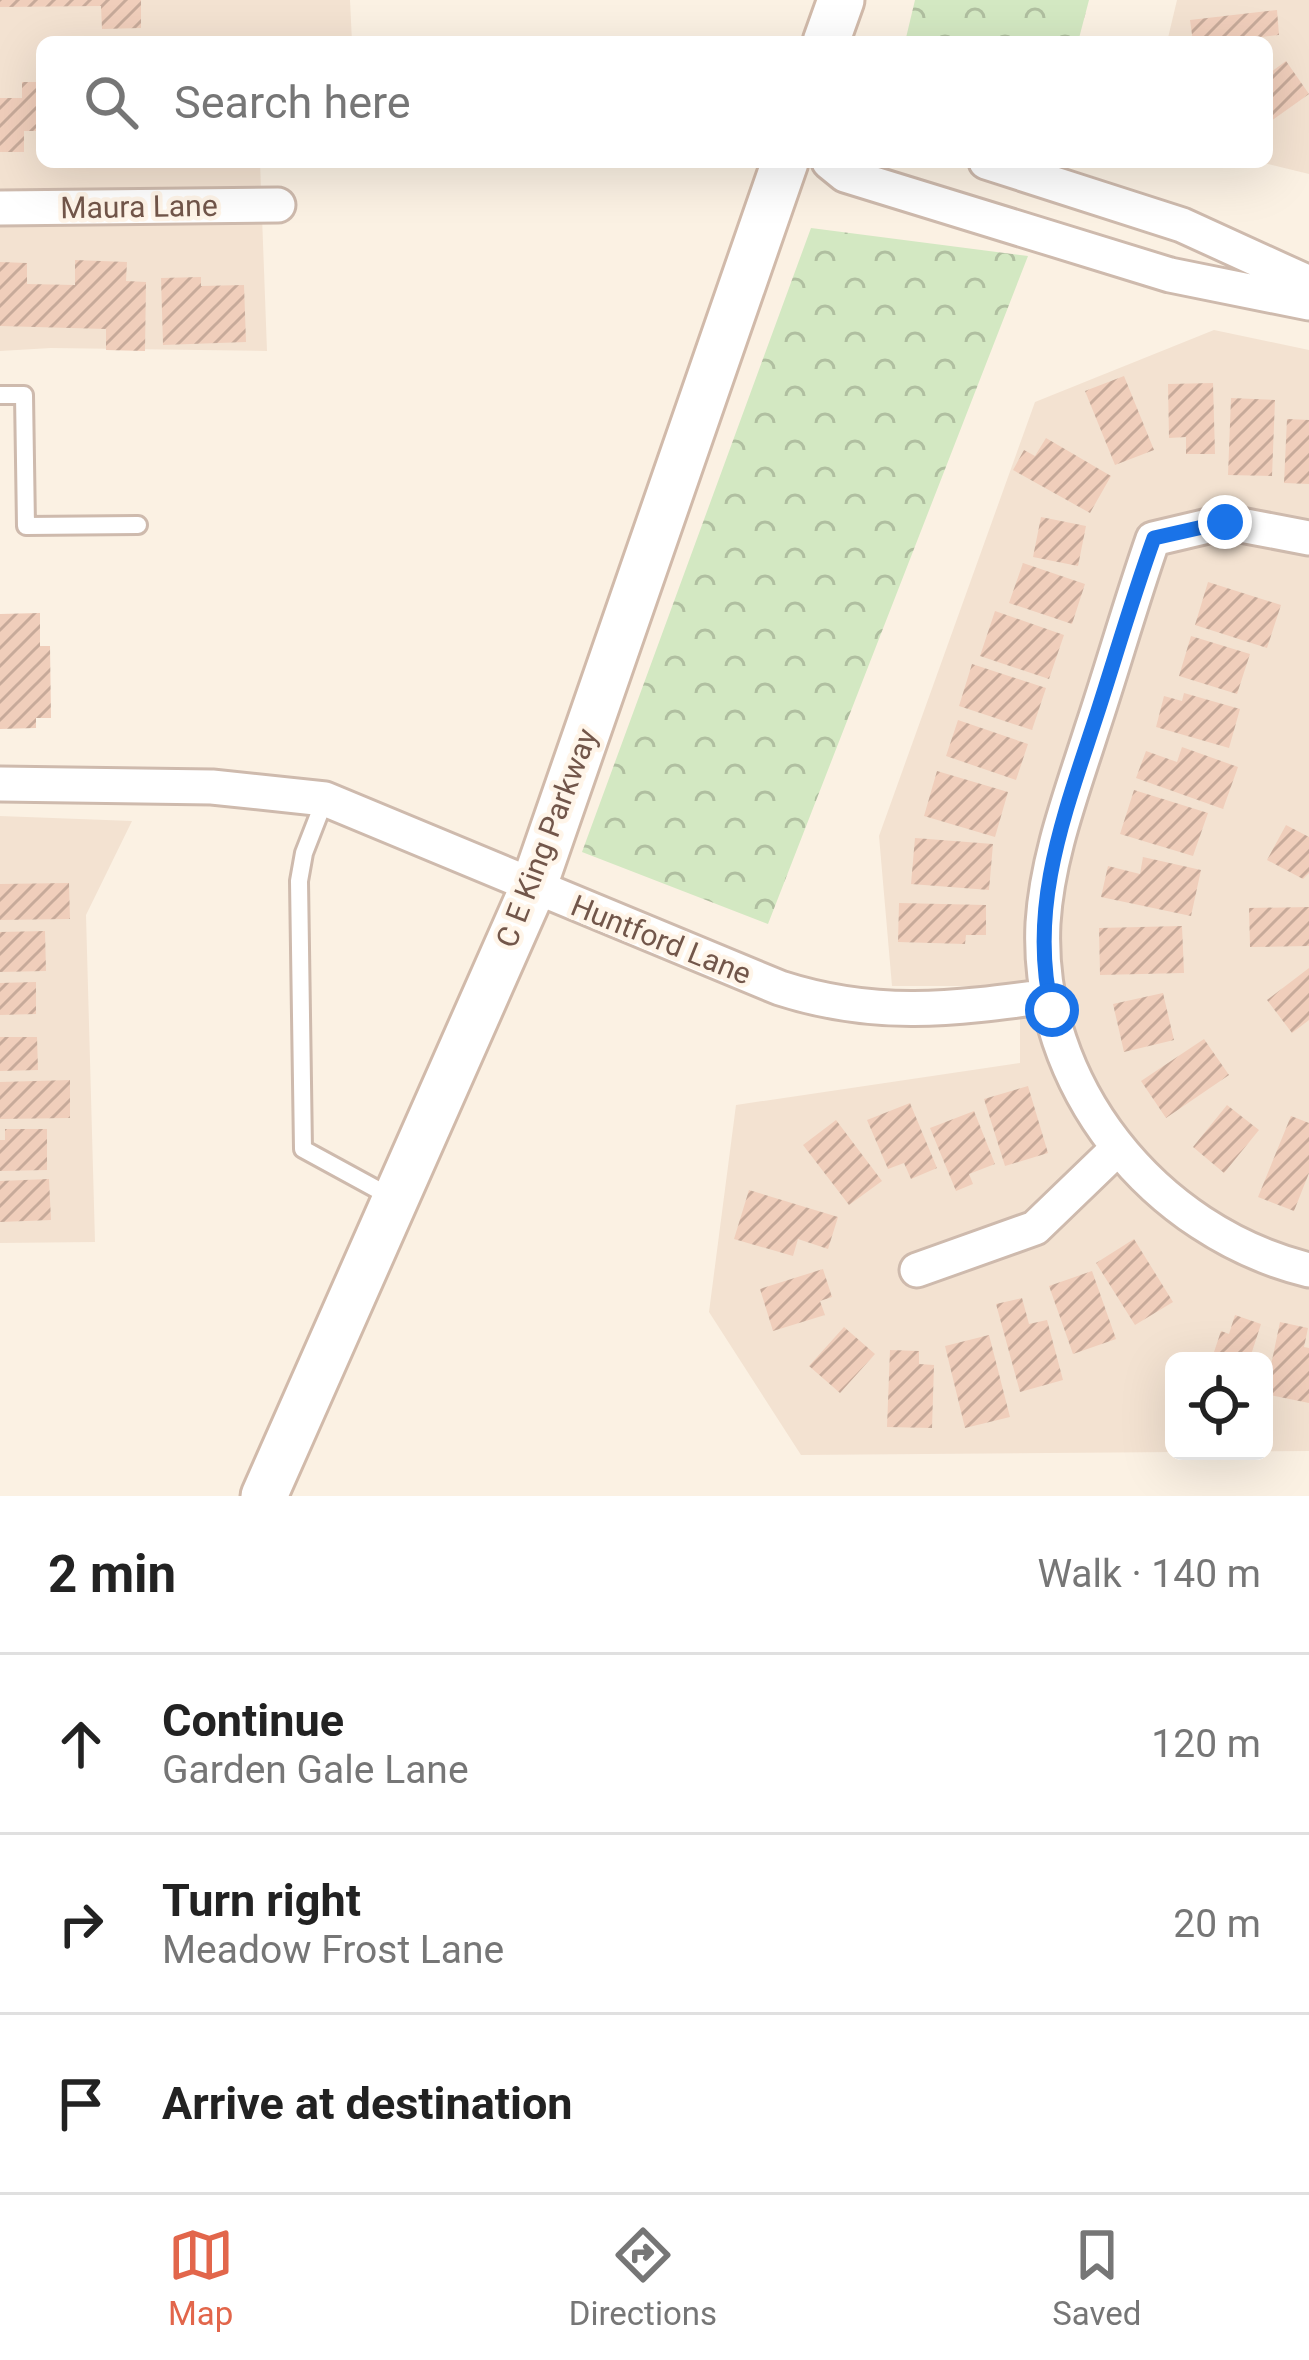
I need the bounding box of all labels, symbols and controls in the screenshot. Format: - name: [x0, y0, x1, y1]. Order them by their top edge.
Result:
- search box: [36, 36, 1273, 168]
- icon: search: [78, 69, 144, 135]
- text: Search here: [174, 76, 411, 129]
- street label: Maura Lane: [60, 188, 218, 225]
- route end: [1198, 495, 1252, 549]
- street label: C E King Parkway: [489, 723, 604, 952]
- street label: Huntford Lane: [566, 888, 756, 992]
- route start: [1025, 983, 1079, 1037]
- map controls: [1165, 1352, 1273, 1460]
- button: locate: [1165, 1352, 1273, 1460]
- text: 2 min: [48, 1545, 176, 1604]
- text: Walk · 140 m: [1037, 1551, 1261, 1597]
- text: Continue: [162, 1694, 344, 1747]
- icon: ahead: [48, 1711, 114, 1777]
- text: 120 m: [1151, 1721, 1261, 1767]
- text: Garden Gale Lane: [162, 1747, 469, 1793]
- text: Turn right: [162, 1874, 361, 1927]
- icon: right: [48, 1891, 114, 1957]
- text: 20 m: [1173, 1901, 1261, 1947]
- text: Meadow Frost Lane: [162, 1927, 504, 1973]
- icon: arrive: [48, 2071, 114, 2137]
- text: Arrive at destination: [162, 2077, 573, 2130]
- tab: Map: [168, 2222, 234, 2333]
- tab: Directions: [569, 2222, 717, 2333]
- tab: Saved: [1052, 2222, 1141, 2333]

